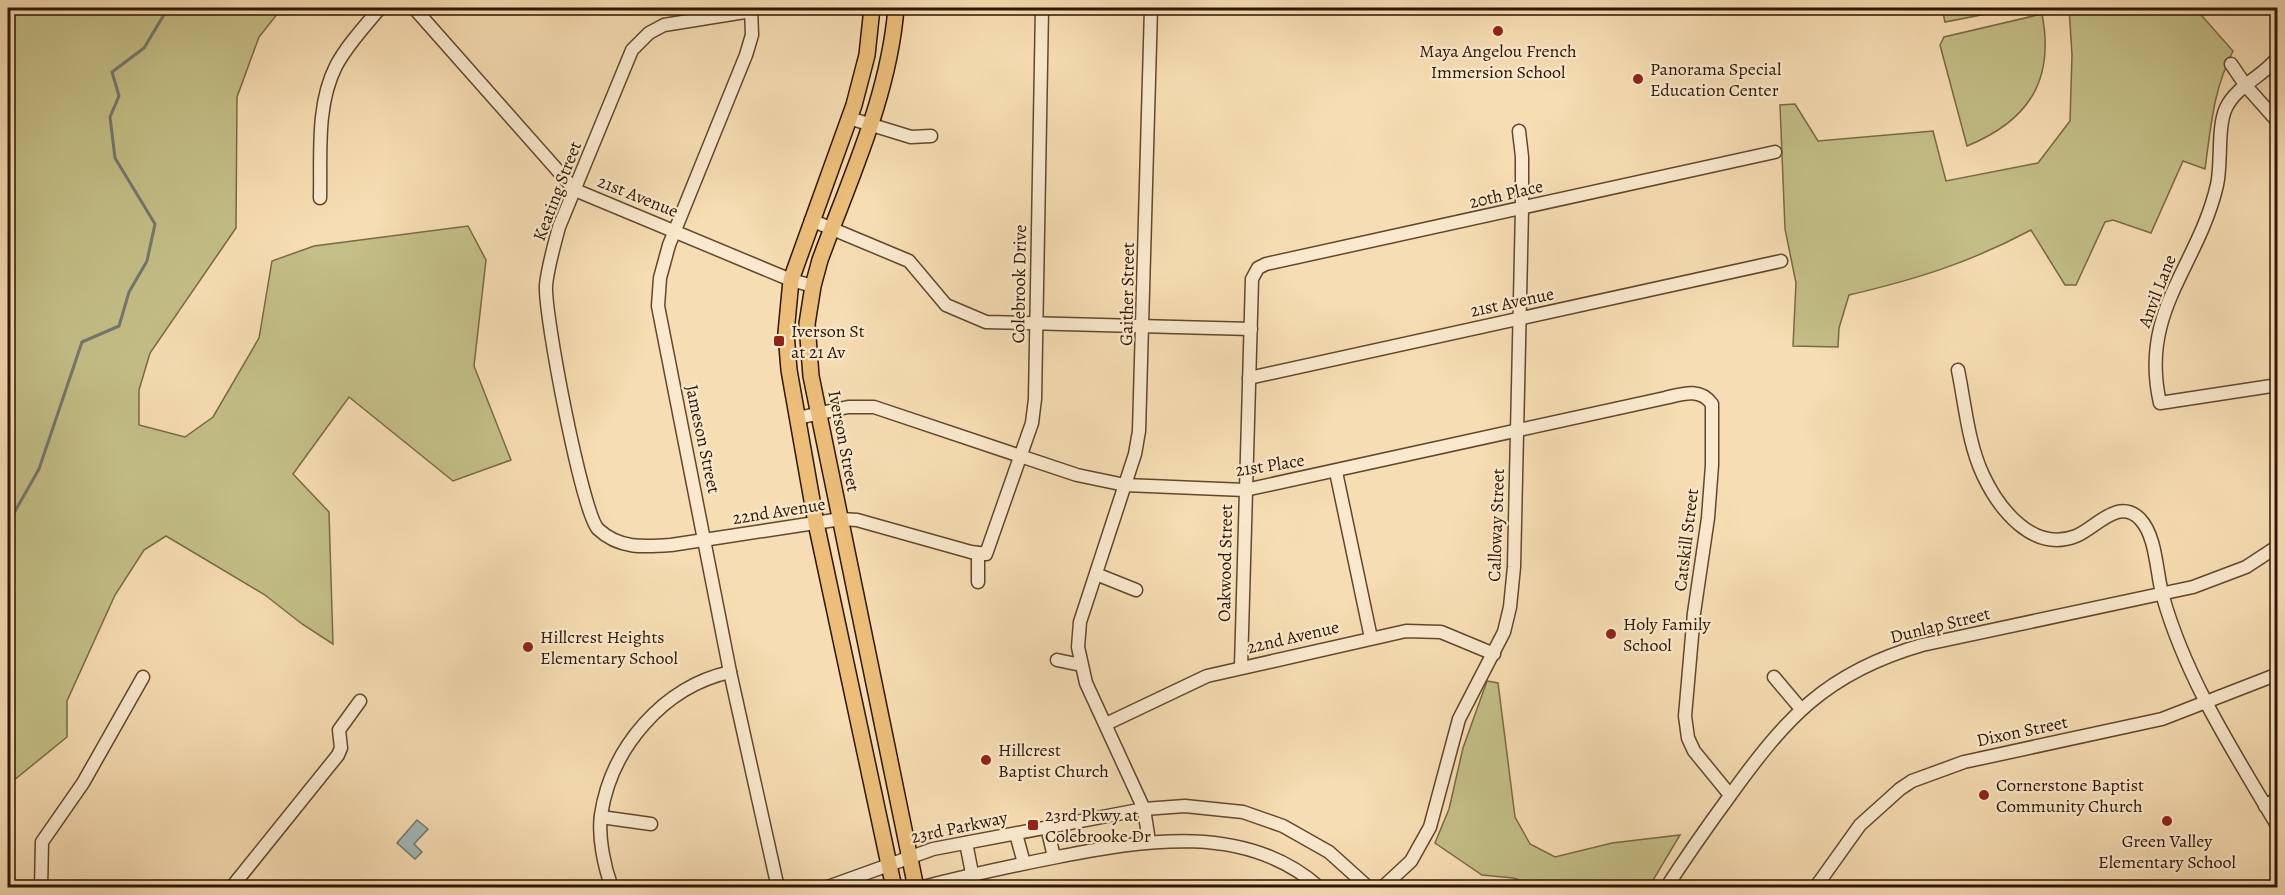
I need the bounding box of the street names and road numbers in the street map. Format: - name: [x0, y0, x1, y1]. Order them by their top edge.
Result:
- street label: Keating Street: [527, 138, 587, 244]
- street label: 21st Avenue: [594, 169, 682, 223]
- street label: 20th Place: [1467, 174, 1545, 214]
- street label: Colebrook Drive: [1006, 224, 1032, 344]
- street label: Gaither Street: [1114, 242, 1140, 346]
- street label: Anvil Lane: [2132, 251, 2182, 332]
- street label: 21st Avenue: [1468, 281, 1556, 323]
- street label: Jameson Street: [680, 382, 726, 496]
- street label: Iverson Street: [822, 388, 866, 494]
- street label: 21st Place: [1234, 448, 1306, 482]
- street label: Calloway Street: [1482, 468, 1510, 582]
- street label: Catskill Street: [1668, 487, 1704, 593]
- street label: 22nd Avenue: [731, 492, 827, 530]
- street label: Oakwood Street: [1212, 504, 1238, 622]
- street label: Dunlap Street: [1887, 601, 1993, 649]
- street label: 22nd Avenue: [1245, 615, 1341, 659]
- street label: Dixon Street: [1974, 710, 2070, 752]
- street label: 23rd Parkway: [908, 805, 1010, 849]

